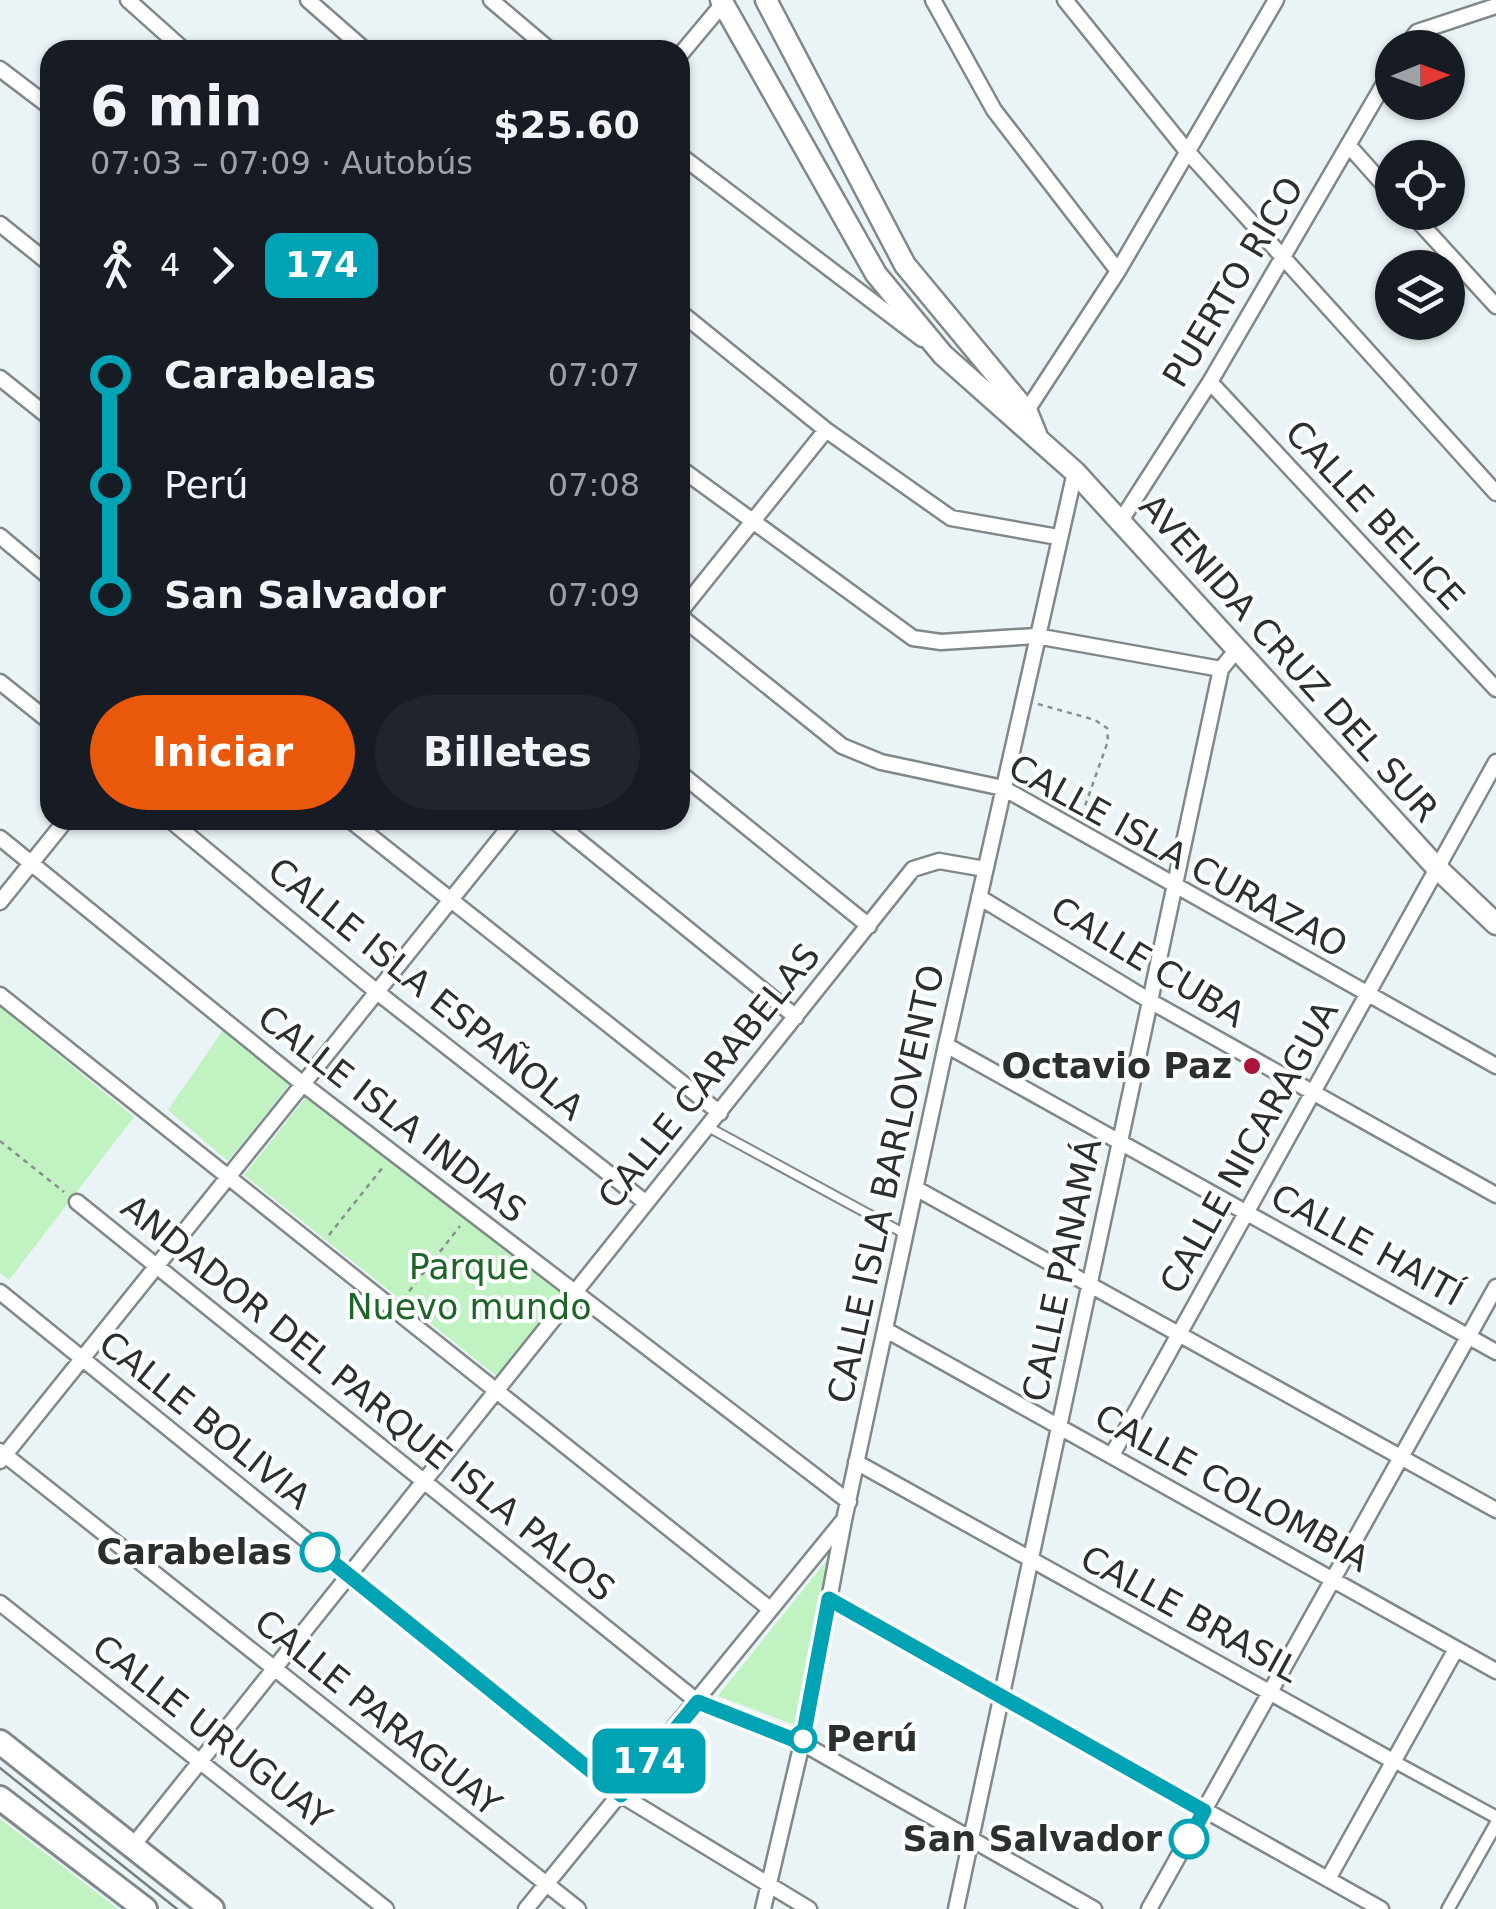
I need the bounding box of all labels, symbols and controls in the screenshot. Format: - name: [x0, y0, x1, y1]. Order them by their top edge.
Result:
- north arrow: [1375, 30, 1465, 120]
- map controls: [1375, 30, 1465, 340]
- text: 6 min: [90, 74, 263, 138]
- text: $25.60: [493, 103, 640, 147]
- button: locate: [1375, 140, 1465, 230]
- text: 07:03 – 07:09 · Autobús: [90, 144, 473, 182]
- street label: PUERTO RICO: [1155, 170, 1311, 394]
- icon: walk: [90, 238, 145, 293]
- icon: forward: [195, 238, 250, 293]
- text: 174: [285, 245, 358, 285]
- text: 4: [160, 246, 180, 284]
- button: layers: [1375, 250, 1465, 340]
- text: Carabelas: [164, 353, 376, 397]
- text: 07:07: [548, 356, 640, 394]
- street label: CALLE BELICE: [1277, 412, 1473, 618]
- text: Perú: [164, 463, 249, 507]
- text: 07:08: [548, 466, 640, 504]
- street label: AVENIDA CRUZ DEL SUR: [1131, 486, 1447, 830]
- text: San Salvador: [164, 573, 446, 617]
- text: 07:09: [548, 576, 640, 614]
- button: Iniciar: [90, 695, 355, 810]
- button: Billetes: [375, 695, 640, 810]
- street label: CALLE ISLA CURAZAO: [1002, 746, 1354, 966]
- street label: CALLE ISLA ESPAÑOLA: [260, 849, 592, 1128]
- street label: CALLE CUBA: [1044, 889, 1252, 1035]
- street label: CALLE CARABELAS: [590, 936, 828, 1216]
- street label: CALLE ISLA BARLOVENTO: [820, 961, 952, 1407]
- street label: CALLE NICARAGUA: [1152, 994, 1346, 1300]
- street label: CALLE ISLA INDIAS: [250, 997, 534, 1231]
- place label: Octavio Paz: [1001, 1046, 1232, 1086]
- marker: Octavio Paz: [1241, 1055, 1263, 1077]
- street label: CALLE PANAMÁ: [1014, 1135, 1109, 1405]
- street label: CALLE HAITÍ: [1264, 1175, 1470, 1314]
- street label: ANDADOR DEL PARQUE ISLA PALOS: [114, 1187, 622, 1609]
- park label: Parque Nuevo mundo: [346, 1247, 592, 1327]
- street label: CALLE BOLIVIA: [92, 1323, 318, 1517]
- street label: CALLE COLOMBIA: [1088, 1396, 1376, 1580]
- place label: Carabelas: [97, 1532, 292, 1572]
- marker: Carabelas: [301, 1533, 339, 1571]
- street label: CALLE BRASIL: [1074, 1537, 1307, 1691]
- street label: CALLE PARAGUAY: [247, 1601, 510, 1825]
- street label: CALLE URUGUAY: [85, 1626, 340, 1838]
- place label: Perú: [826, 1719, 918, 1759]
- marker: Perú: [790, 1726, 816, 1752]
- line badge: 174: [592, 1728, 706, 1794]
- text: 174: [612, 1741, 686, 1781]
- place label: San Salvador: [902, 1819, 1163, 1859]
- marker: San Salvador: [1170, 1820, 1208, 1858]

